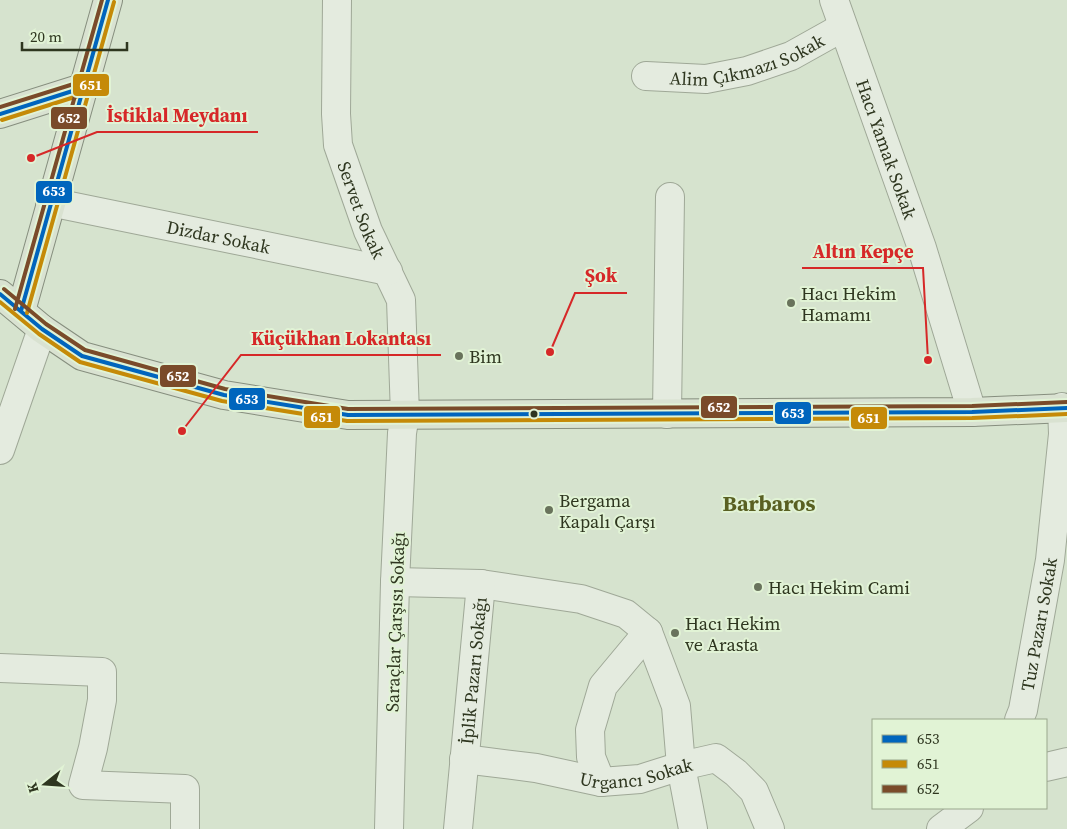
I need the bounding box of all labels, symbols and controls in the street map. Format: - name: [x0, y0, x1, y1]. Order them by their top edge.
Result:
- scale bar: [22, 20, 128, 52]
- text: 20 m: [30, 26, 62, 47]
- street label: Alim Çıkmazı Sokak: [669, 27, 829, 92]
- line badge: 651: [72, 73, 110, 97]
- text: 651: [80, 75, 102, 95]
- street label: Hacı Yamak Sokak: [850, 75, 923, 223]
- callout: İstiklal Meydanı: [97, 98, 258, 132]
- text: İstiklal Meydanı: [107, 102, 247, 128]
- line badge: 652: [50, 106, 88, 130]
- text: 652: [58, 108, 81, 128]
- street label: Servet Sokak: [332, 158, 392, 263]
- line badge: 653: [35, 180, 73, 204]
- text: 653: [43, 181, 66, 201]
- street label: Dizdar Sokak: [165, 214, 273, 259]
- callout: Altın Kepçe: [802, 234, 923, 268]
- text: Altın Kepçe: [812, 238, 914, 264]
- callout: Şok: [575, 259, 627, 293]
- text: Şok: [585, 262, 618, 288]
- place label: Hacı Hekim Hamamı: [801, 281, 897, 327]
- marker: Hacı Hekim Hamamı: [785, 297, 797, 309]
- callout: Küçükhan Lokantası: [241, 321, 441, 355]
- text: Küçükhan Lokantası: [251, 325, 431, 351]
- place label: Bim: [469, 344, 502, 369]
- marker: Bim: [453, 350, 465, 362]
- line badge: 652: [159, 364, 197, 388]
- text: 652: [167, 366, 190, 386]
- line badge: 653: [228, 387, 266, 411]
- text: 653: [236, 389, 259, 409]
- line badge: 652: [700, 395, 738, 419]
- text: 652: [708, 397, 731, 417]
- line badge: 653: [774, 401, 812, 425]
- text: 653: [782, 403, 805, 423]
- line badge: 651: [303, 405, 341, 429]
- line badge: 651: [850, 406, 888, 430]
- text: 651: [311, 407, 333, 427]
- text: 651: [858, 408, 880, 428]
- unlabelled marker: [529, 409, 539, 419]
- place label: Bergama Kapalı Çarşı: [559, 488, 655, 534]
- district label: Barbaros: [723, 488, 815, 518]
- marker: Bergama Kapalı Çarşı: [543, 504, 555, 516]
- street label: Saraçlar Çarşısı Sokağı: [379, 531, 411, 713]
- street label: Tuz Pazarı Sokak: [1014, 555, 1063, 693]
- place label: Hacı Hekim Cami: [768, 575, 910, 600]
- marker: Hacı Hekim Cami: [752, 581, 764, 593]
- street label: İplik Pazarı Sokağı: [453, 596, 492, 746]
- place label: Hacı Hekim ve Arasta: [685, 611, 781, 657]
- marker: Hacı Hekim ve Arasta: [669, 627, 681, 639]
- legend: [872, 719, 1047, 809]
- text: 653: [917, 728, 940, 749]
- street label: Urgancı Sokak: [577, 751, 695, 795]
- text: 651: [917, 753, 940, 774]
- north arrow: [20, 759, 70, 809]
- text: 652: [917, 778, 940, 799]
- text: K: [22, 780, 44, 795]

